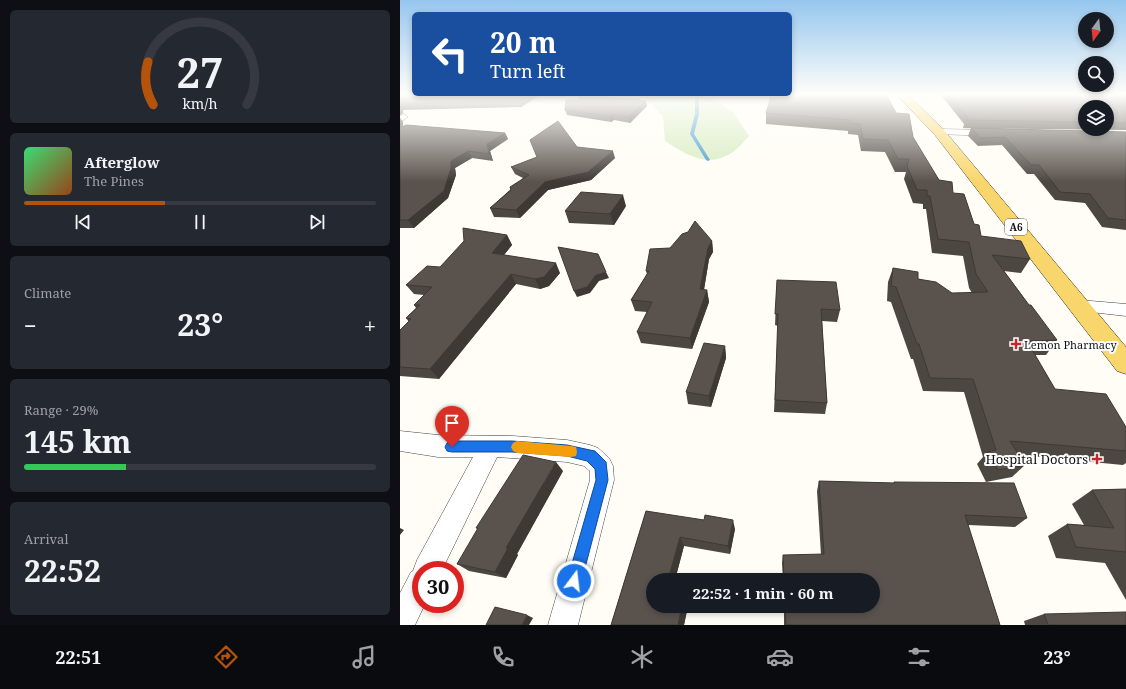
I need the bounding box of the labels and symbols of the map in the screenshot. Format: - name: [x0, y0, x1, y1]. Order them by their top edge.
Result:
- north arrow: [1078, 12, 1114, 48]
- road number: A6: [1005, 219, 1027, 235]
- place label: Lemon Pharmacy: [1024, 337, 1117, 352]
- marker: Lemon Pharmacy: [1011, 339, 1021, 349]
- pin: [435, 406, 469, 447]
- place label: Hospital Doctors: [985, 450, 1088, 468]
- marker: Hospital Doctors: [1091, 453, 1103, 465]
- position arrow: [553, 560, 595, 602]
- speed limit sign: 30: [412, 561, 464, 613]

